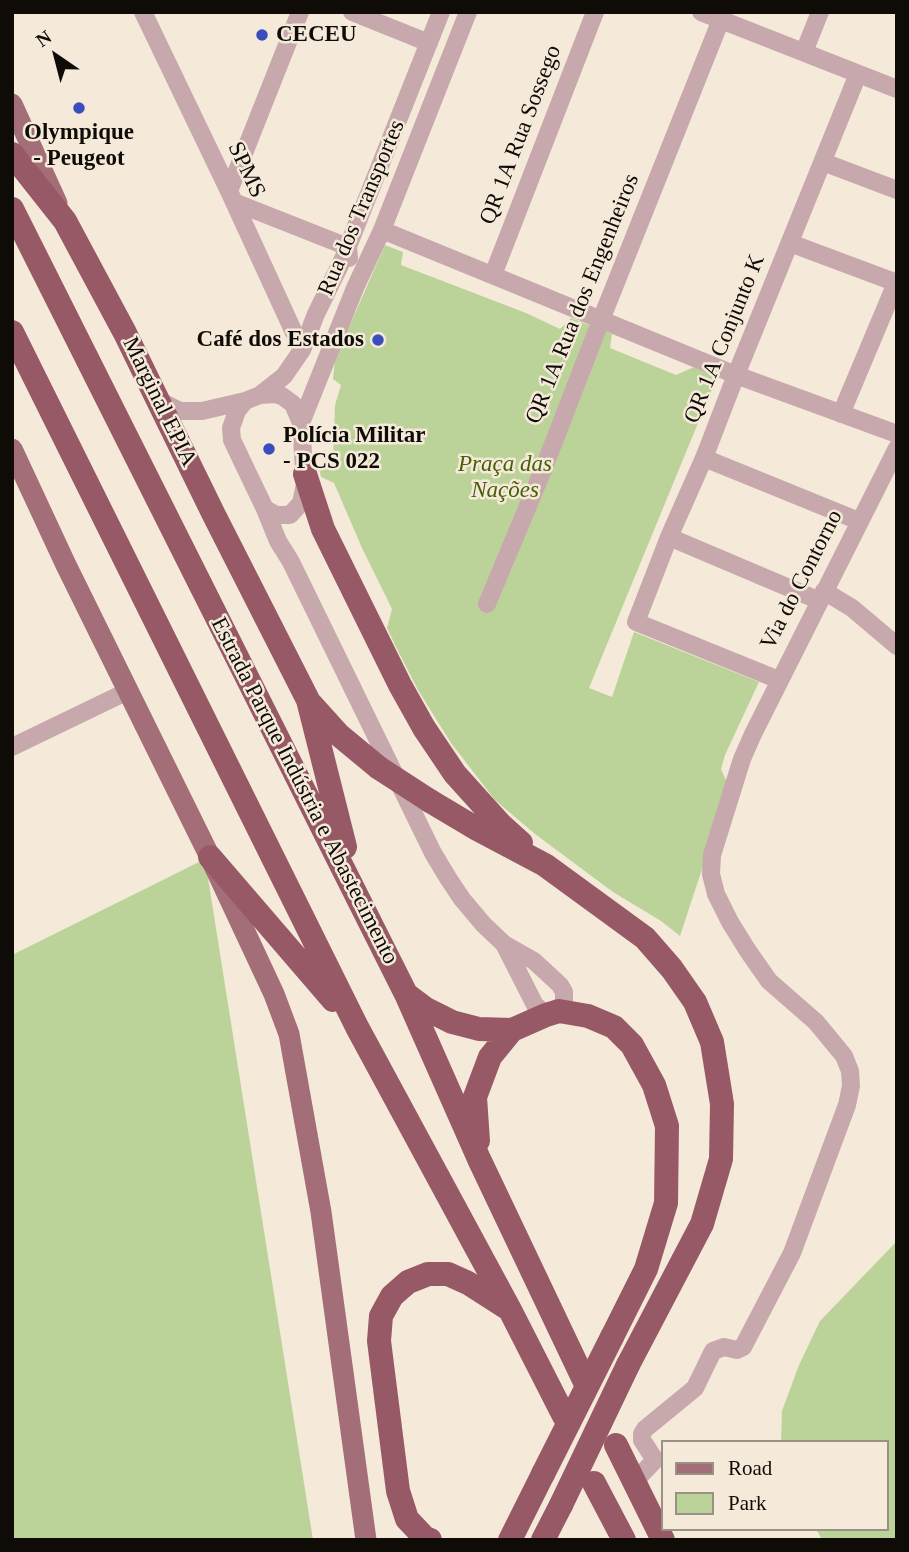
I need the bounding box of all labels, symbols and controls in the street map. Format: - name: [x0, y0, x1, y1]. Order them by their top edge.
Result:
- north arrow: [21, 21, 91, 91]
- place label: CECEU: [276, 21, 357, 49]
- text: N: [32, 26, 55, 51]
- marker: CECEU: [254, 27, 270, 43]
- street label: QR 1A Rua Sossego: [474, 41, 568, 229]
- marker: Olympique - Peugeot: [71, 100, 87, 116]
- street label: Rua dos Transportes: [313, 116, 411, 300]
- place label: Olympique - Peugeot: [24, 119, 134, 173]
- street label: SPMS: [221, 138, 271, 202]
- street label: QR 1A Rua dos Engenheiros: [520, 170, 646, 428]
- street label: QR 1A Conjunto K: [679, 251, 771, 427]
- place label: Café dos Estados: [197, 326, 364, 354]
- marker: Café dos Estados: [370, 332, 386, 348]
- street label: Marginal EPIA: [116, 333, 202, 471]
- place label: Polícia Militar - PCS 022: [283, 422, 425, 476]
- marker: Polícia Militar - PCS 022: [261, 441, 277, 457]
- park label: Praça das Nações: [458, 451, 552, 505]
- street label: Via do Contorno: [755, 505, 849, 655]
- street label: Estrada Parque Indústria e Abastecimento: [204, 613, 404, 969]
- legend: [660, 1440, 888, 1531]
- text: Road: [728, 1456, 772, 1480]
- text: Park: [728, 1491, 767, 1515]

